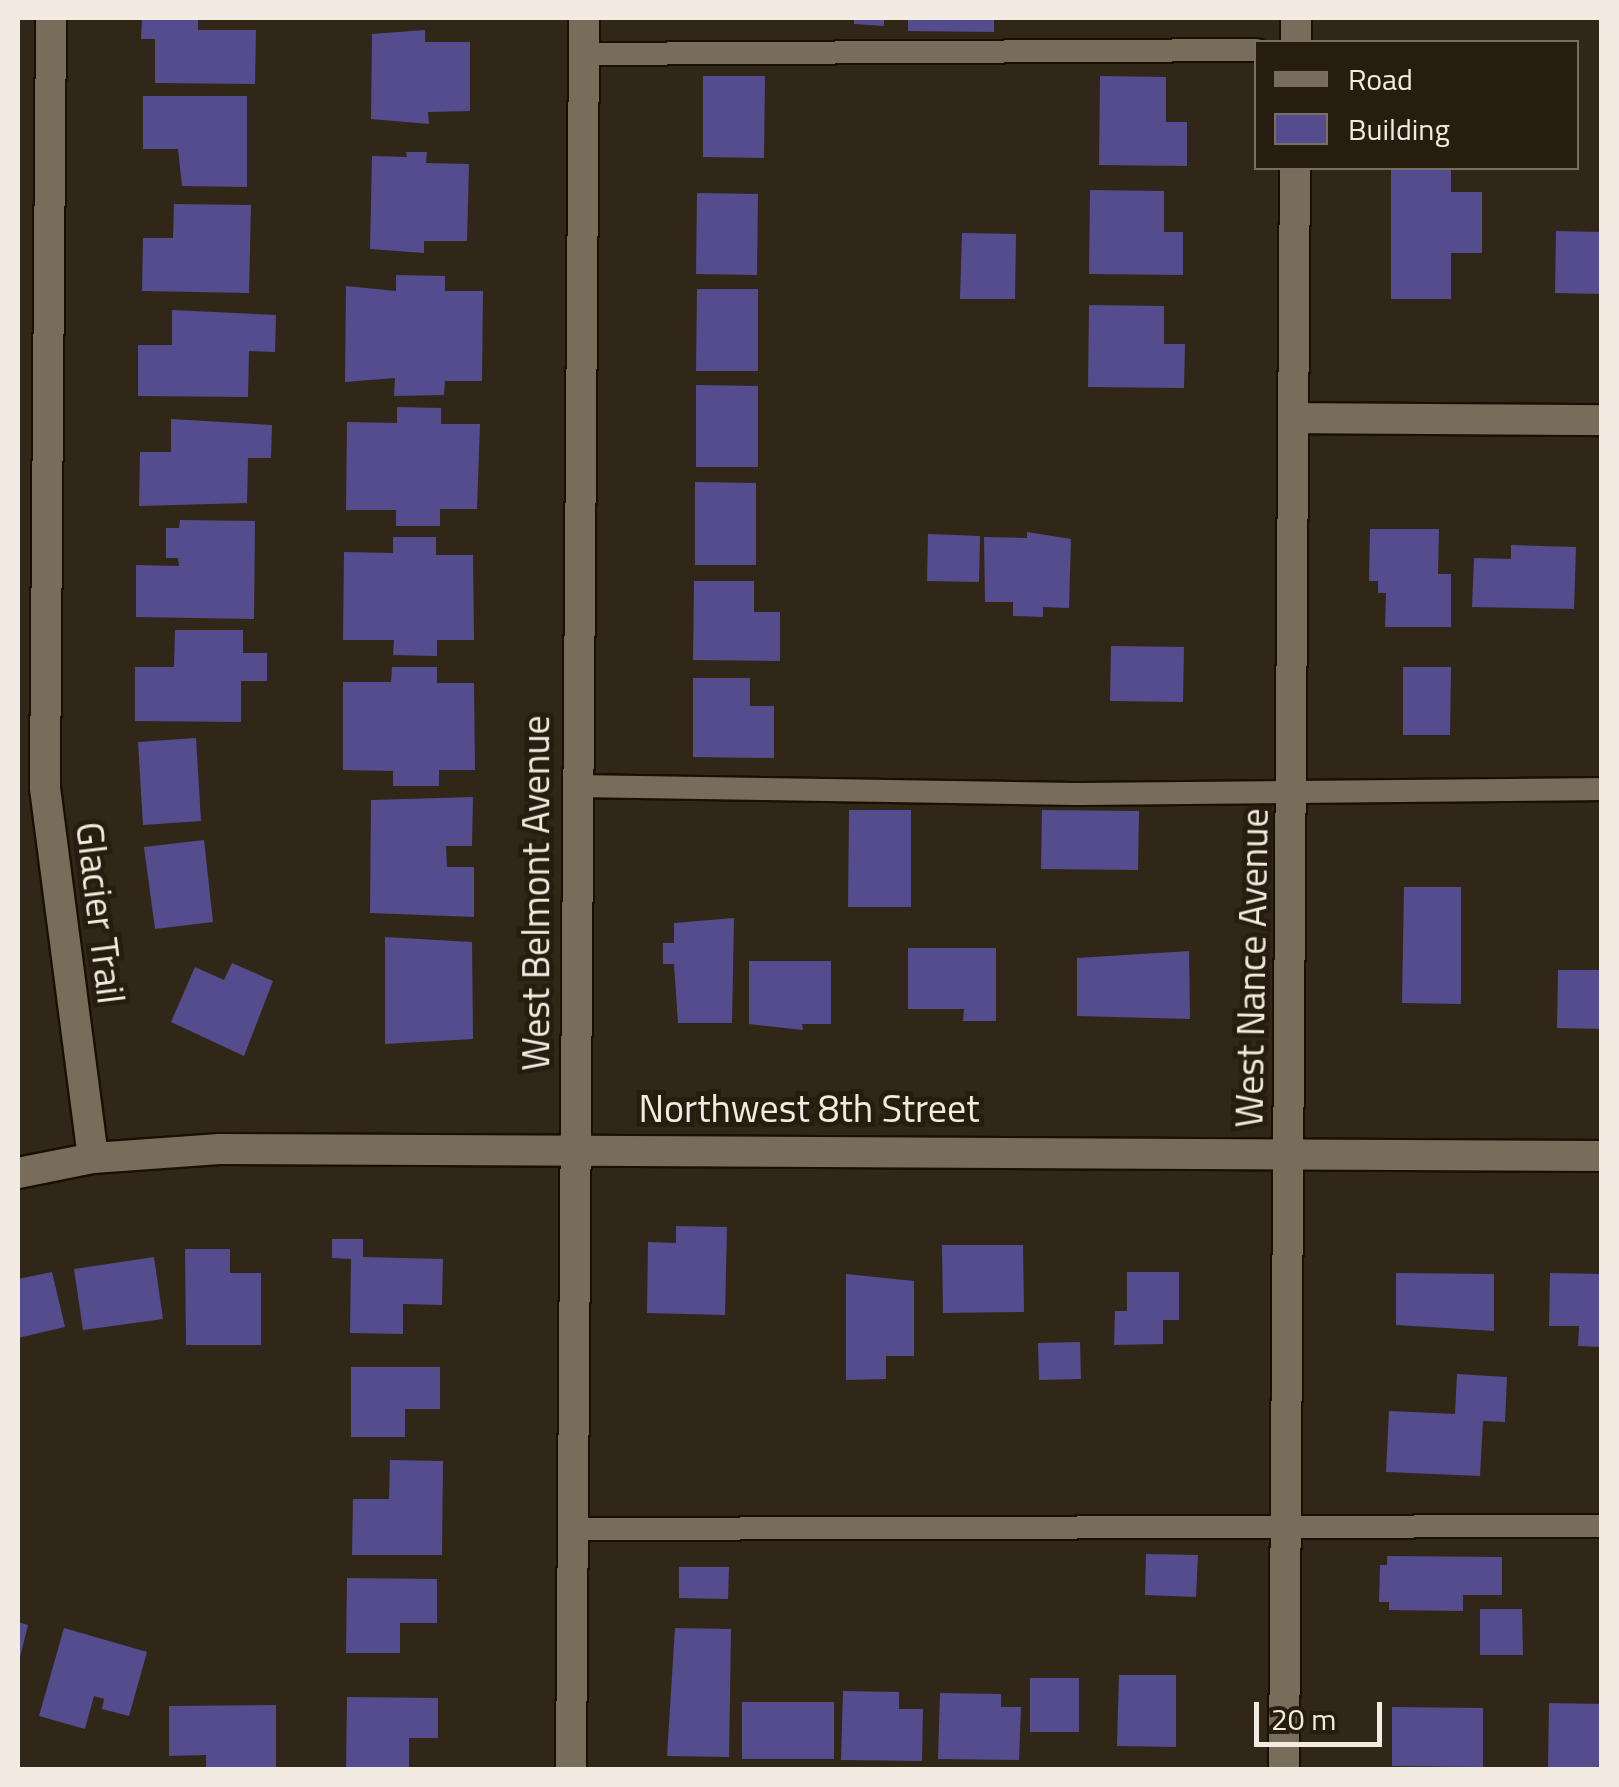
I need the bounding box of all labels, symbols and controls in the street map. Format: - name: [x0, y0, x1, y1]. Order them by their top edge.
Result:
- legend: [1254, 40, 1579, 170]
- text: Road: [1348, 56, 1413, 102]
- text: Building: [1348, 106, 1450, 152]
- street label: West Belmont Avenue: [513, 715, 559, 1071]
- street label: West Nance Avenue: [1226, 808, 1278, 1128]
- street label: Glacier Trail: [66, 819, 134, 1007]
- street label: Northwest 8th Street: [639, 1086, 979, 1132]
- scale bar: [1259, 1682, 1386, 1744]
- text: 20 m: [1271, 1696, 1336, 1742]

